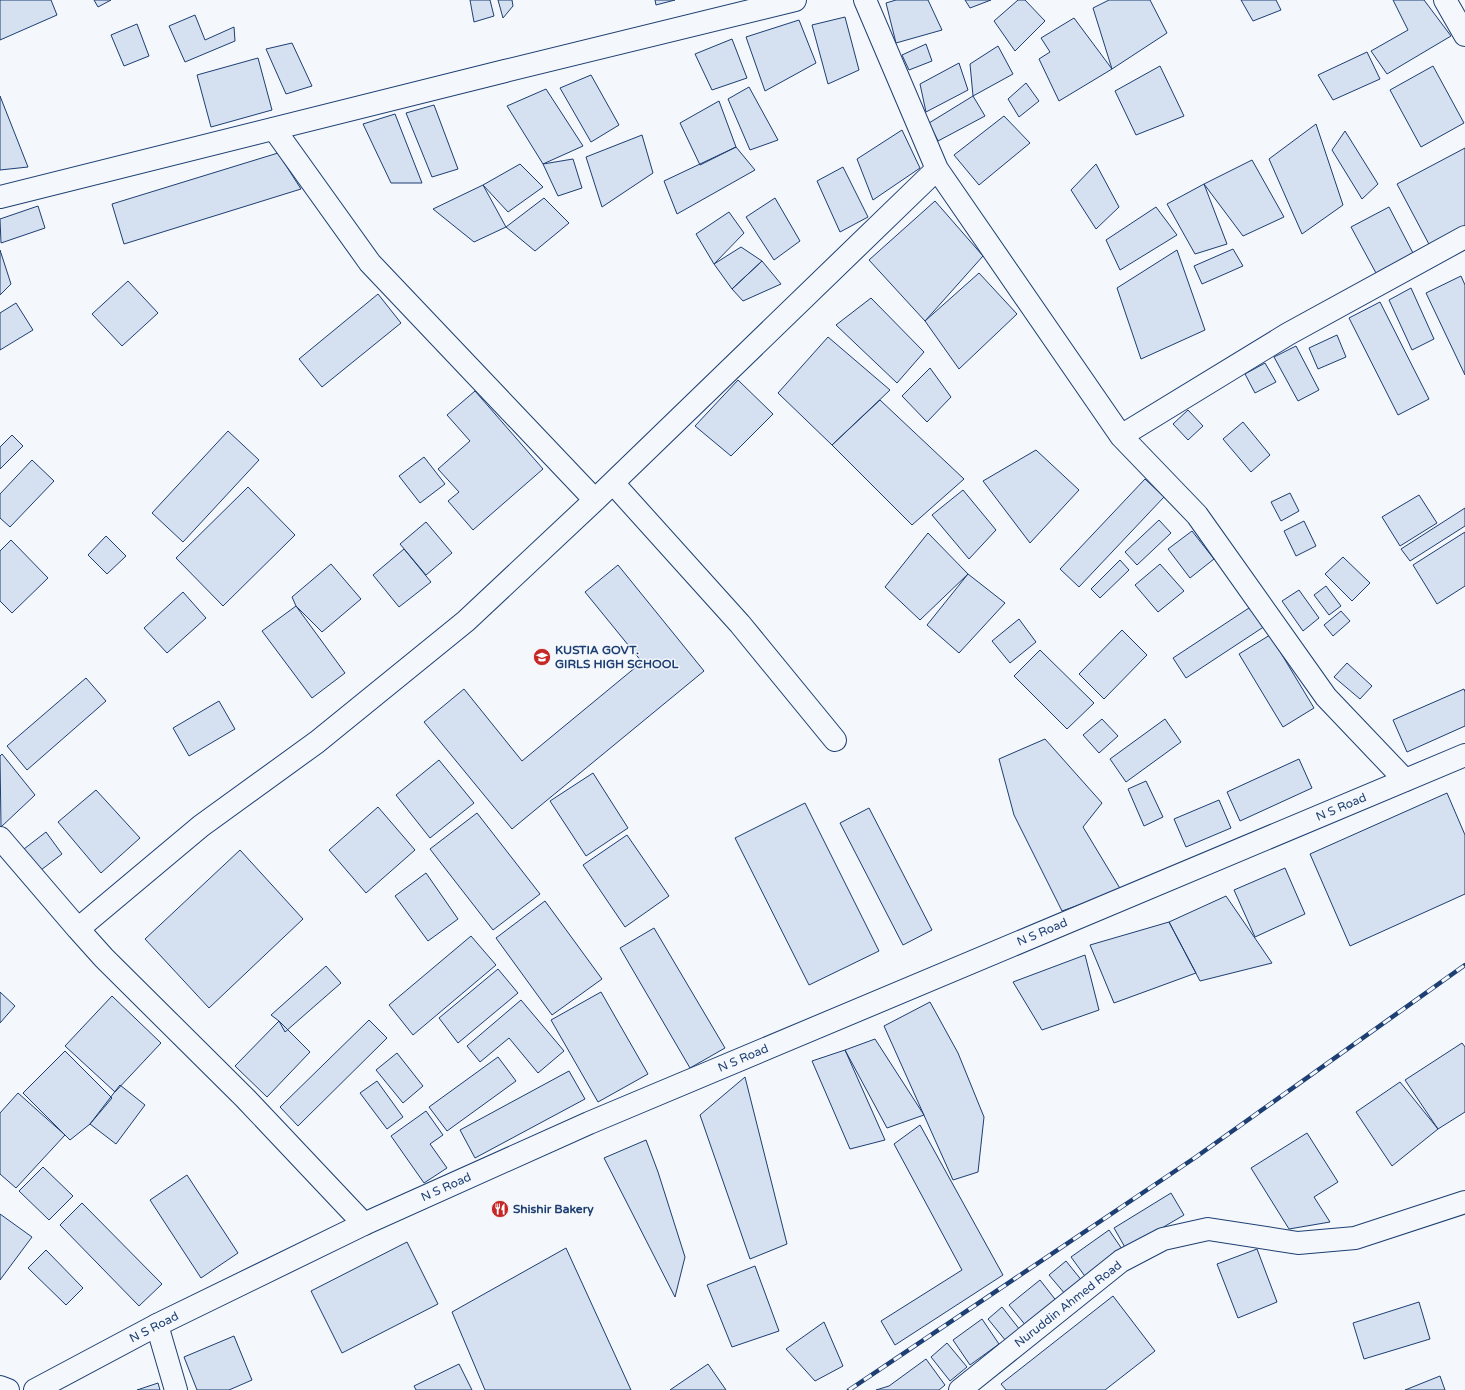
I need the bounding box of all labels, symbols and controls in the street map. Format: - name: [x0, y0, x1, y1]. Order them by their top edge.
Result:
- place label: KUSTIA GOVT. GIRLS HIGH SCHOOL: [555, 643, 678, 671]
- school or university icon: KUSTIA GOVT. GIRLS HIGH SCHOOL: [532, 647, 552, 667]
- street label: N S Road: [1314, 790, 1368, 824]
- street label: N S Road: [1015, 915, 1069, 949]
- street label: N S Road: [716, 1041, 770, 1075]
- street label: N S Road: [419, 1170, 473, 1204]
- restaurant icon: Shishir Bakery: [490, 1199, 510, 1219]
- place label: Shishir Bakery: [513, 1202, 594, 1217]
- street label: Nuruddin Ahmed Road: [1012, 1258, 1124, 1350]
- street label: N S Road: [127, 1309, 181, 1345]

